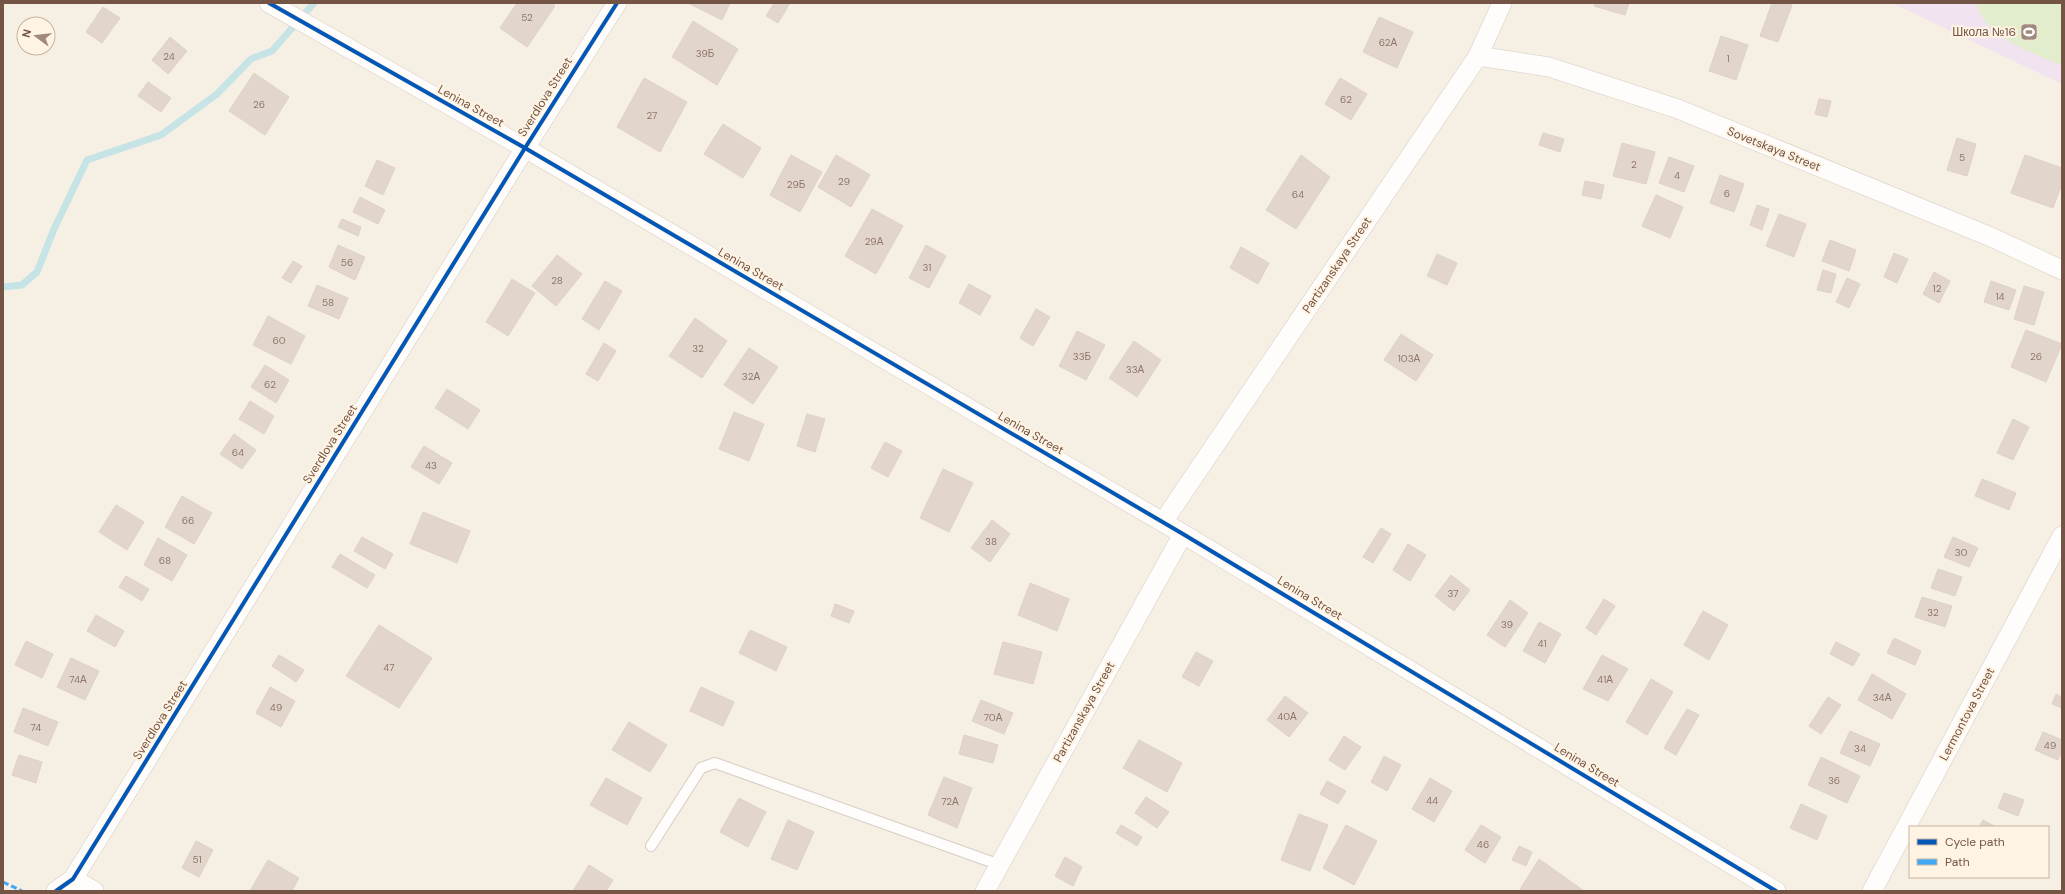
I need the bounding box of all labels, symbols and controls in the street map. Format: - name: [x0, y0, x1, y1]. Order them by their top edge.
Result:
- house number: 52: [521, 11, 533, 24]
- north arrow: [16, 16, 56, 56]
- sports icon: Школа №16: [2019, 22, 2039, 42]
- place label: Школа №16: [1952, 24, 2016, 40]
- text: N: [19, 28, 34, 39]
- house number: 62А: [1379, 36, 1398, 49]
- house number: 39Б: [696, 47, 715, 60]
- house number: 24: [163, 50, 175, 63]
- house number: 1: [1726, 52, 1730, 65]
- street label: Sverdlova Street: [514, 54, 576, 140]
- street label: Lenina Street: [435, 81, 507, 131]
- house number: 62: [1340, 93, 1352, 106]
- house number: 26: [253, 98, 265, 111]
- house number: 27: [647, 109, 657, 122]
- street label: Sovetskaya Street: [1725, 123, 1823, 175]
- house number: 5: [1959, 151, 1965, 164]
- house number: 2: [1631, 158, 1637, 171]
- house number: 4: [1674, 169, 1680, 182]
- house number: 29: [838, 175, 850, 188]
- house number: 29Б: [787, 178, 806, 191]
- house number: 6: [1724, 187, 1730, 200]
- house number: 64: [1292, 188, 1304, 201]
- street label: Partizanskaya Street: [1299, 214, 1375, 316]
- house number: 29А: [865, 235, 884, 248]
- street label: Lenina Street: [715, 244, 787, 294]
- house number: 56: [341, 256, 353, 269]
- house number: 31: [923, 261, 931, 274]
- house number: 28: [551, 274, 563, 287]
- house number: 12: [1933, 282, 1942, 295]
- house number: 14: [1995, 290, 2005, 303]
- house number: 58: [322, 296, 334, 309]
- house number: 60: [272, 334, 286, 347]
- house number: 32: [692, 342, 704, 355]
- house number: 33Б: [1073, 350, 1092, 363]
- house number: 26: [2030, 350, 2042, 363]
- house number: 103А: [1398, 352, 1421, 365]
- house number: 33А: [1126, 363, 1145, 376]
- house number: 32А: [742, 370, 760, 383]
- house number: 62: [264, 378, 276, 391]
- street label: Sverdlova Street: [299, 401, 361, 487]
- street label: Lenina Street: [995, 408, 1067, 458]
- house number: 64: [232, 446, 244, 459]
- house number: 43: [425, 459, 437, 472]
- house number: 66: [182, 514, 194, 527]
- house number: 38: [985, 535, 997, 548]
- house number: 30: [1955, 546, 1968, 559]
- house number: 68: [159, 554, 171, 567]
- street label: Lenina Street: [1274, 572, 1346, 624]
- house number: 37: [1447, 587, 1459, 600]
- house number: 32: [1927, 606, 1939, 619]
- house number: 39: [1501, 618, 1513, 631]
- house number: 41: [1537, 637, 1547, 650]
- street label: Partizanskaya Street: [1050, 659, 1118, 765]
- house number: 47: [383, 661, 395, 674]
- street label: Lermontova Street: [1936, 664, 1998, 763]
- house number: 74А: [69, 673, 87, 686]
- house number: 41А: [1597, 673, 1613, 686]
- street label: Sverdlova Street: [129, 677, 191, 763]
- house number: 34А: [1873, 691, 1892, 704]
- house number: 49: [270, 701, 282, 714]
- house number: 40А: [1277, 710, 1297, 723]
- house number: 70А: [984, 711, 1003, 724]
- house number: 74: [31, 721, 41, 734]
- street label: Lenina Street: [1551, 739, 1623, 791]
- house number: 49: [2044, 739, 2056, 752]
- house number: 34: [1854, 742, 1866, 755]
- house number: 36: [1828, 774, 1840, 787]
- house number: 44: [1426, 794, 1438, 807]
- house number: 72А: [941, 795, 959, 808]
- legend: [1909, 826, 2049, 878]
- text: Cycle path: [1945, 834, 2005, 850]
- house number: 46: [1477, 838, 1489, 851]
- house number: 51: [192, 853, 202, 866]
- text: Path: [1945, 854, 1970, 870]

